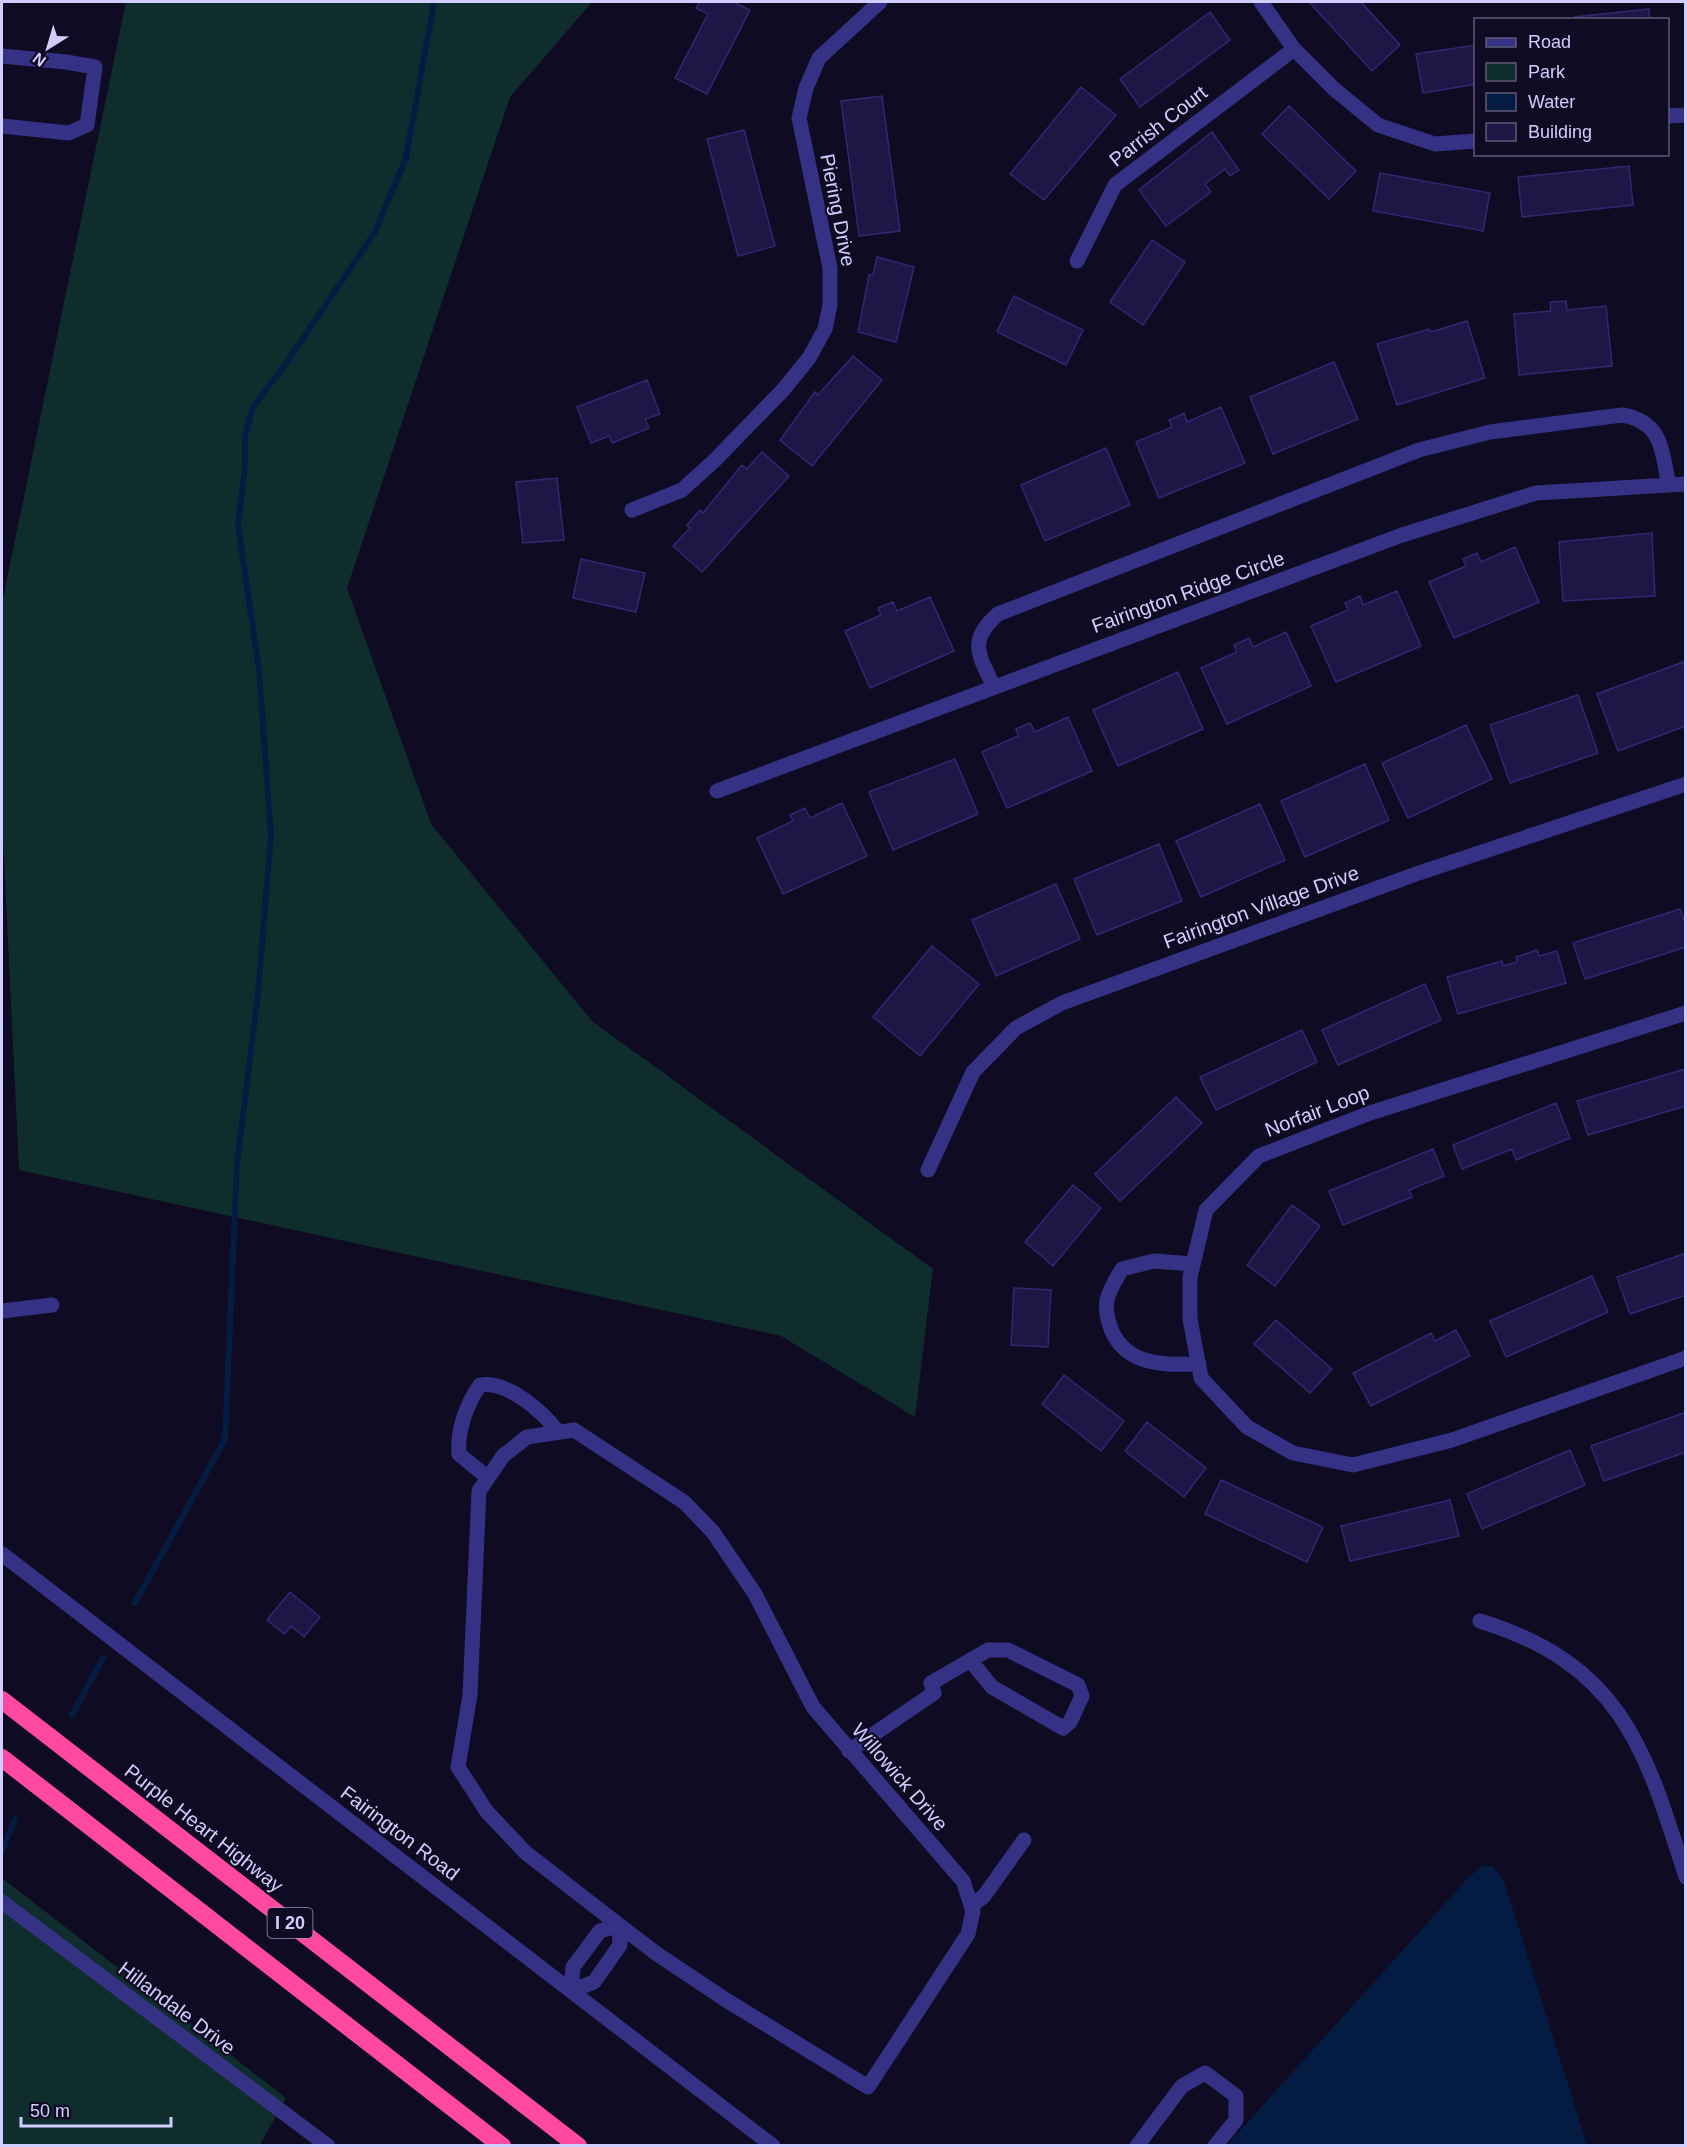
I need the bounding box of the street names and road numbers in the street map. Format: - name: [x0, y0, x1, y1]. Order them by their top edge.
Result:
- street label: Parrish Court: [1105, 81, 1212, 171]
- street label: Piering Drive: [816, 152, 860, 268]
- street label: Fairington Ridge Circle: [1089, 547, 1287, 637]
- street label: Fairington Village Drive: [1160, 861, 1362, 953]
- street label: Norfair Loop: [1262, 1081, 1372, 1141]
- street label: Willowick Drive: [848, 1719, 952, 1835]
- street label: Purple Heart Highway: [121, 1759, 287, 1897]
- street label: Fairington Road: [337, 1781, 463, 1885]
- road number: I 20: [268, 1908, 312, 1938]
- street label: Hillandale Drive: [114, 1957, 240, 2059]

